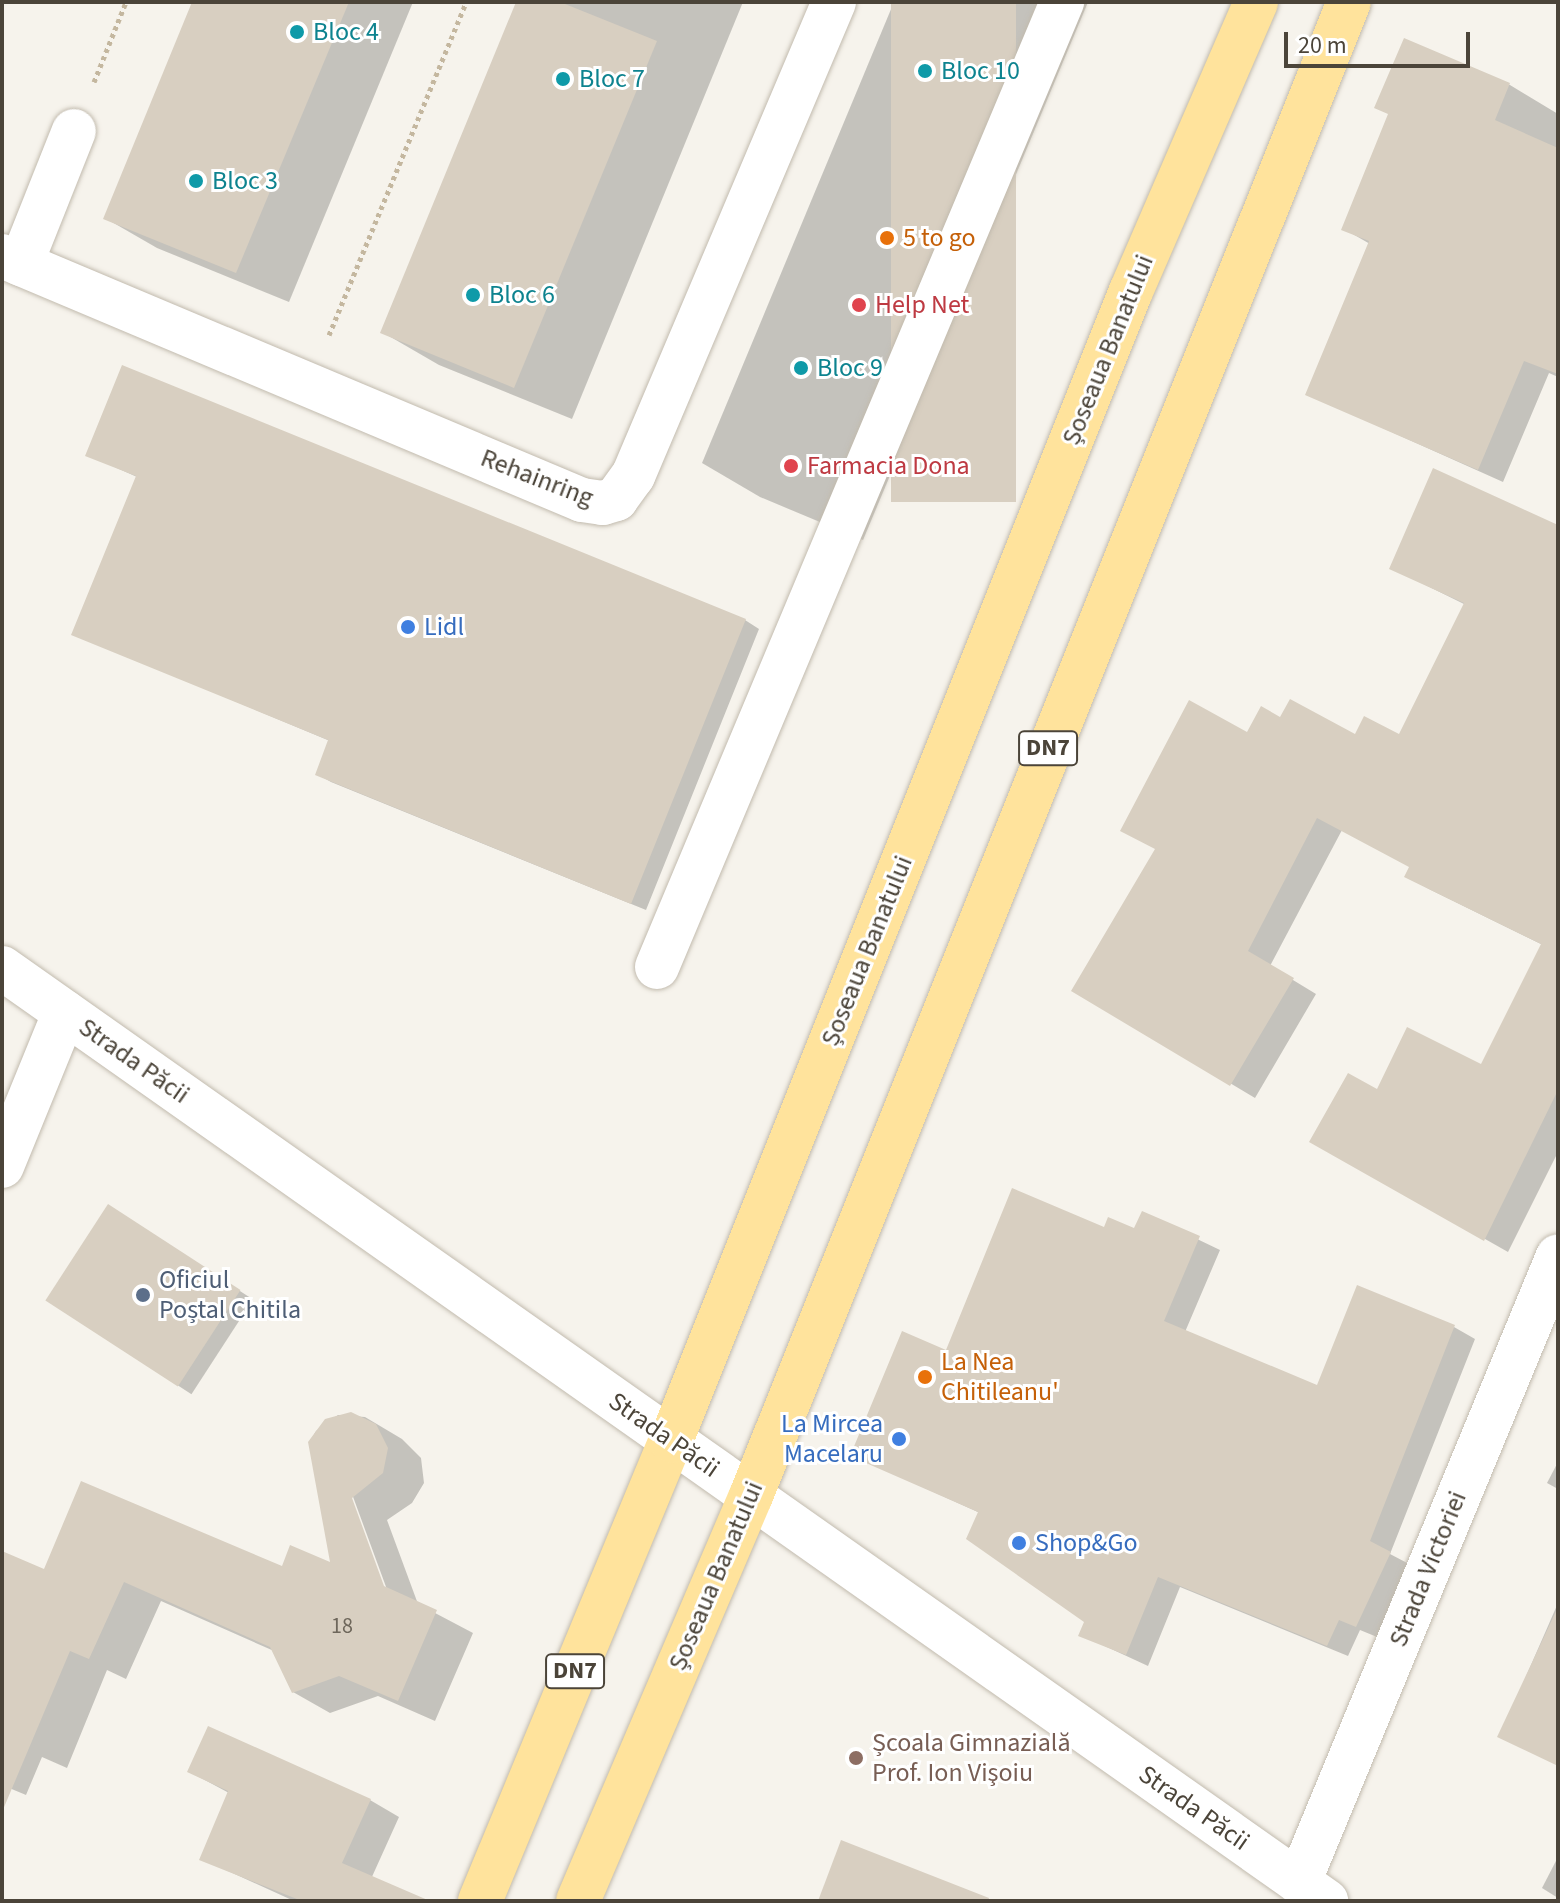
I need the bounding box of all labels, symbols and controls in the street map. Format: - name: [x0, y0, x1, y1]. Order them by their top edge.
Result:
- place label: Bloc 4: [313, 16, 379, 48]
- scale bar: [1288, 16, 1474, 66]
- marker: Bloc 4: [288, 23, 306, 41]
- text: 20 m: [1298, 28, 1347, 63]
- place label: Bloc 10: [941, 55, 1020, 87]
- marker: Bloc 10: [916, 62, 934, 80]
- place label: Bloc 7: [579, 63, 645, 95]
- marker: Bloc 7: [554, 70, 572, 88]
- place label: Bloc 3: [212, 165, 278, 197]
- marker: Bloc 3: [187, 172, 205, 190]
- place label: 5 to go: [903, 222, 976, 254]
- marker: 5 to go: [878, 229, 896, 247]
- street label: Șoseaua Banatului: [1056, 250, 1160, 450]
- place label: Bloc 6: [489, 279, 555, 311]
- marker: Bloc 6: [464, 286, 482, 304]
- place label: Help Net: [875, 289, 969, 321]
- marker: Help Net: [850, 296, 868, 314]
- place label: Bloc 9: [817, 352, 883, 384]
- marker: Bloc 9: [792, 359, 810, 377]
- street label: Rehainring: [476, 442, 598, 514]
- place label: Farmacia Dona: [807, 450, 970, 482]
- marker: Farmacia Dona: [782, 457, 800, 475]
- place label: Lidl: [424, 611, 464, 643]
- marker: Lidl: [399, 618, 417, 636]
- road number: DN7: [1018, 728, 1078, 768]
- street label: Șoseaua Banatului: [815, 851, 919, 1051]
- street label: Strada Păcii: [73, 1012, 195, 1110]
- place label: Oficiul Poștal Chitila: [159, 1264, 301, 1326]
- marker: Oficiul Poștal Chitila: [134, 1286, 152, 1304]
- place label: La Nea Chitileanu': [941, 1346, 1059, 1408]
- marker: La Nea Chitileanu': [916, 1368, 934, 1386]
- street label: Strada Păcii: [603, 1386, 725, 1484]
- place label: La Mircea Macelaru: [781, 1408, 883, 1470]
- marker: La Mircea Macelaru: [890, 1430, 908, 1448]
- street label: Șoseaua Banatului: [662, 1477, 770, 1675]
- street label: Strada Victoriei: [1383, 1487, 1473, 1651]
- place label: Shop&Go: [1035, 1527, 1138, 1559]
- marker: Shop&Go: [1010, 1534, 1028, 1552]
- house number: 18: [331, 1614, 353, 1640]
- road number: DN7: [545, 1651, 605, 1691]
- place label: Școala Gimnazială Prof. Ion Vişoiu: [872, 1727, 1071, 1788]
- marker: Școala Gimnazială Prof. Ion Vişoiu: [847, 1749, 865, 1767]
- street label: Strada Păcii: [1133, 1759, 1255, 1857]

